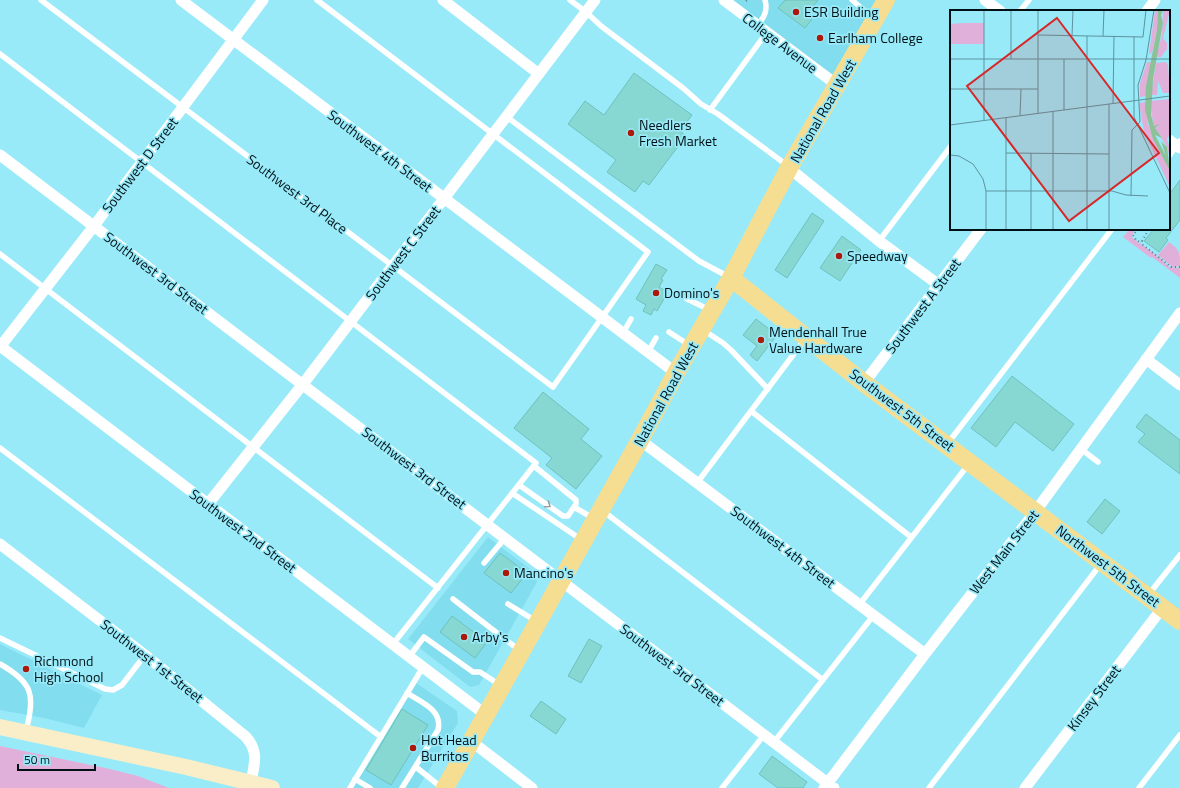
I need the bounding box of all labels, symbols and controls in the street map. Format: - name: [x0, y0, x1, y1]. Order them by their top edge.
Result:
- place label: ESR Building: [804, 1, 879, 22]
- street label: College Avenue: [738, 7, 822, 78]
- marker: ESR Building: [791, 7, 801, 17]
- inset map: [950, 10, 1170, 230]
- place label: Earlham College: [828, 27, 923, 48]
- marker: Earlham College: [815, 33, 825, 43]
- street label: National Road West: [784, 55, 861, 167]
- street label: Southwest 4th Street: [324, 104, 437, 197]
- street label: Southwest D Street: [97, 112, 183, 217]
- place label: Needlers Fresh Market: [639, 114, 717, 151]
- marker: Needlers Fresh Market: [626, 128, 636, 138]
- street label: Southwest 3rd Place: [242, 149, 352, 239]
- street label: Southwest C Street: [360, 201, 445, 304]
- street label: Southwest 3rd Street: [100, 226, 213, 319]
- place label: Speedway: [847, 245, 908, 266]
- marker: Speedway: [834, 251, 844, 261]
- street label: Southwest A Street: [880, 254, 965, 358]
- place label: Domino's: [664, 282, 719, 303]
- marker: Domino's: [651, 288, 661, 298]
- place label: Mendenhall True Value Hardware: [769, 321, 867, 358]
- marker: Mendenhall True Value Hardware: [756, 335, 766, 345]
- street label: National Road West: [628, 338, 703, 450]
- street label: Southwest 5th Street: [846, 363, 959, 456]
- street label: Southwest 3rd Street: [358, 421, 471, 514]
- street label: Southwest 2nd Street: [186, 483, 301, 578]
- one-way arrow: [543, 500, 550, 507]
- street label: Southwest 4th Street: [727, 500, 840, 593]
- street label: West Main Street: [964, 505, 1043, 598]
- street label: Northwest 5th Street: [1052, 519, 1165, 612]
- place label: Mancino's: [514, 562, 574, 583]
- marker: Mancino's: [501, 568, 511, 578]
- street label: Southwest 1st Street: [96, 614, 208, 708]
- street label: Southwest 3rd Street: [616, 618, 729, 711]
- place label: Arby's: [472, 626, 509, 647]
- marker: Arby's: [459, 632, 469, 642]
- place label: Richmond High School: [34, 650, 104, 687]
- street label: Kinsey Street: [1062, 660, 1125, 735]
- marker: Richmond High School: [21, 664, 31, 674]
- place label: Hot Head Burritos: [421, 729, 477, 766]
- marker: Hot Head Burritos: [408, 743, 418, 753]
- scale bar: [18, 746, 95, 772]
- text: 50 m: [24, 750, 50, 769]

